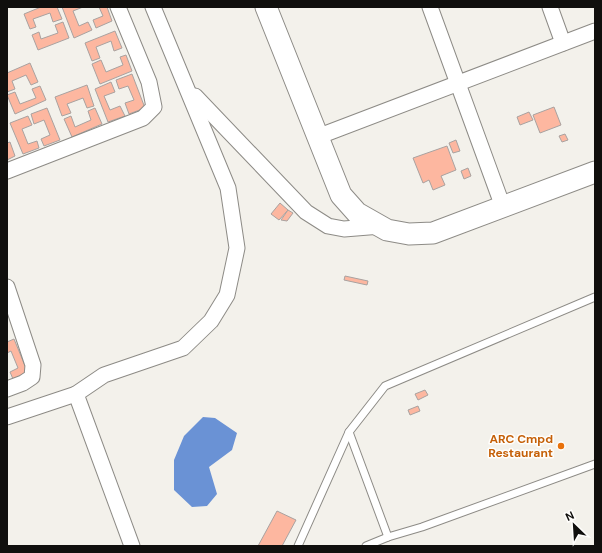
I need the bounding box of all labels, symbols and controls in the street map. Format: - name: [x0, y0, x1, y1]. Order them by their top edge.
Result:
- place label: ARC Cmpd Restaurant: [488, 431, 553, 461]
- marker: ARC Cmpd Restaurant: [556, 441, 566, 451]
- north arrow: [554, 505, 594, 545]
- text: N: [563, 508, 576, 524]

